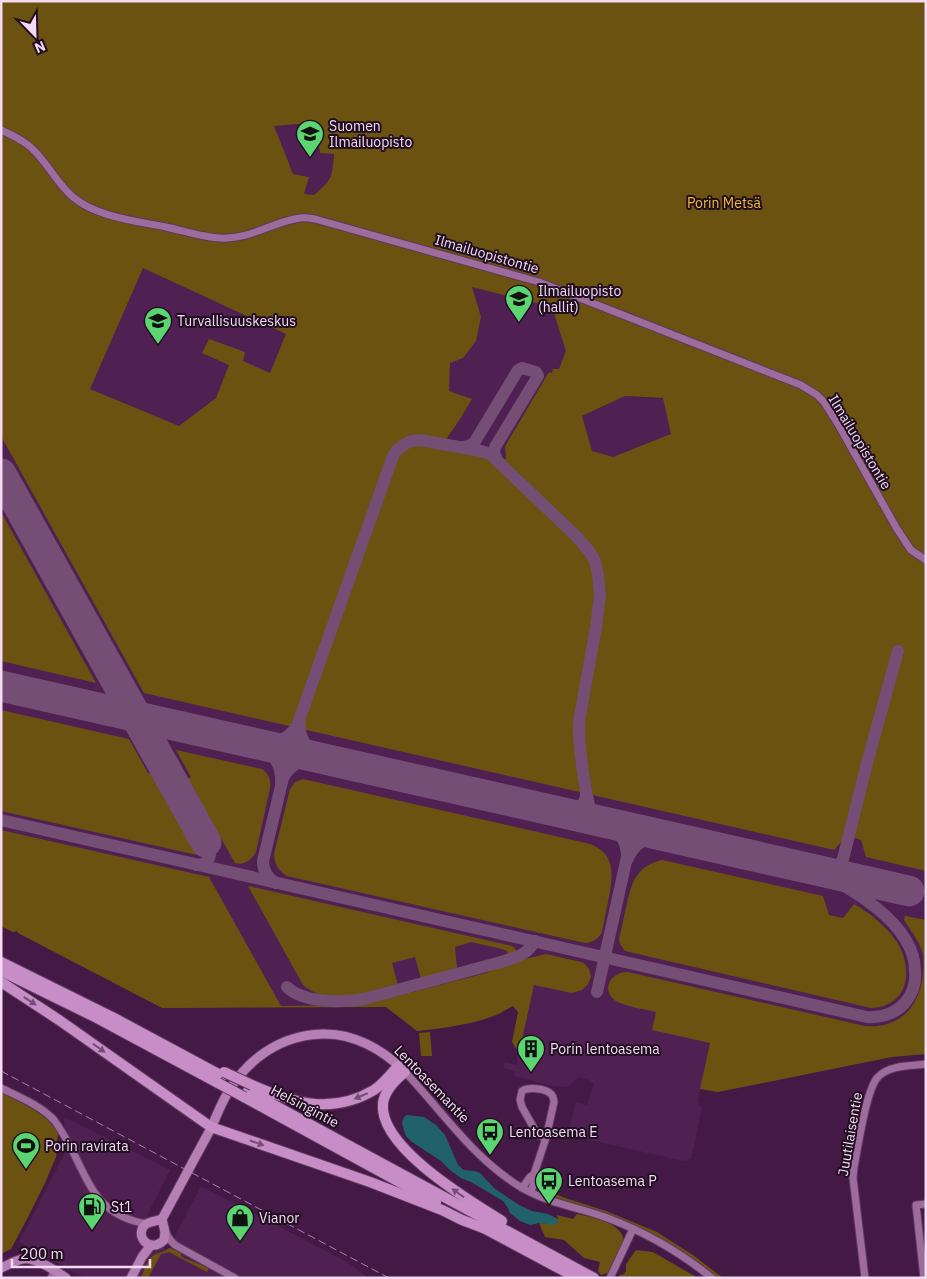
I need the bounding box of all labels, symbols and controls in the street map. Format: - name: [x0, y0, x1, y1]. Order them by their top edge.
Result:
- north arrow: [10, 10, 60, 60]
- text: N: [32, 37, 48, 57]
- place label: Suomen Ilmailuopisto: [329, 117, 412, 151]
- school or university icon: Suomen Ilmailuopisto: [295, 119, 325, 158]
- park label: Porin Metsä: [687, 194, 762, 212]
- street label: Ilmailuopistontie: [433, 231, 541, 278]
- place label: Ilmailuopisto (hallit): [538, 282, 621, 316]
- school or university icon: Ilmailuopisto (hallit): [504, 284, 534, 323]
- school or university icon: Turvallisuuskeskus: [143, 306, 173, 345]
- place label: Turvallisuuskeskus: [177, 312, 296, 330]
- street label: Ilmailuopistontie: [825, 391, 896, 493]
- one-way arrow: [23, 996, 37, 1006]
- building icon: Porin lentoasema: [516, 1034, 546, 1073]
- place label: Porin lentoasema: [550, 1040, 660, 1058]
- street label: Lentoasemantie: [390, 1041, 474, 1127]
- one-way arrow: [92, 1043, 106, 1053]
- street label: Helsingintie: [268, 1081, 342, 1132]
- street label: Juutilaisentie: [834, 1090, 866, 1177]
- one-way arrow: [354, 1092, 368, 1100]
- bus stop icon: Lentoasema E: [475, 1117, 505, 1156]
- place label: Lentoasema E: [509, 1123, 597, 1141]
- sports icon: Porin ravirata: [11, 1131, 41, 1170]
- place label: Porin ravirata: [45, 1137, 129, 1155]
- one-way arrow: [250, 1139, 265, 1147]
- bus stop icon: Lentoasema P: [534, 1166, 564, 1205]
- place label: Lentoasema P: [568, 1172, 657, 1190]
- one-way arrow: [452, 1187, 465, 1198]
- fuel station icon: St1: [77, 1192, 107, 1231]
- place label: St1: [111, 1198, 132, 1216]
- shop icon: Vianor: [225, 1203, 255, 1242]
- place label: Vianor: [259, 1209, 299, 1227]
- scale bar: [12, 1236, 150, 1268]
- text: 200 m: [20, 1244, 64, 1263]

